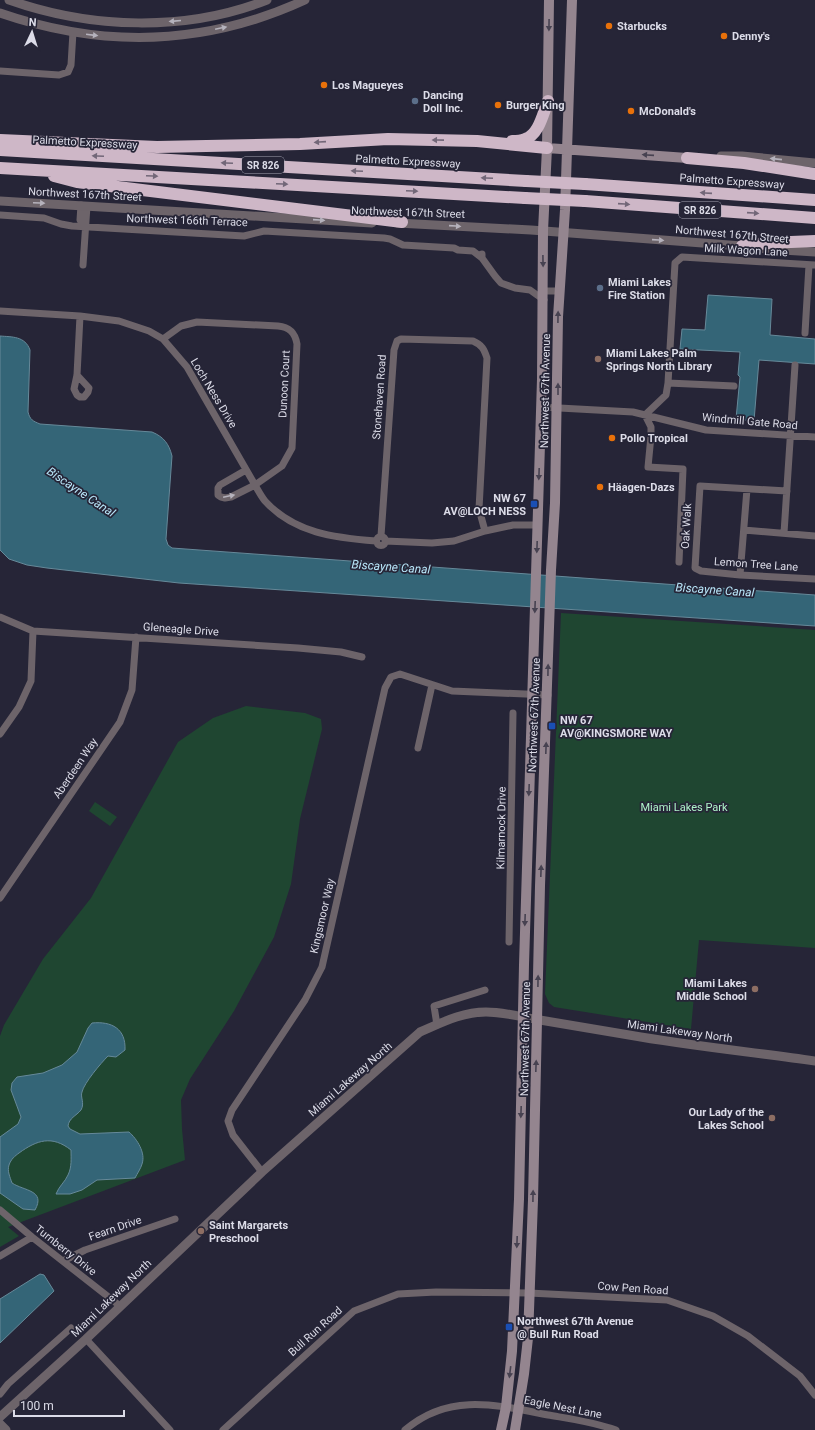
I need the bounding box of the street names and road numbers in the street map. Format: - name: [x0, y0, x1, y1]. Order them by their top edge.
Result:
- street label: Palmetto Expressway: [32, 133, 139, 152]
- street label: Palmetto Expressway: [355, 152, 462, 171]
- road number: SR 826: [242, 157, 284, 173]
- street label: Palmetto Expressway: [679, 171, 786, 192]
- street label: Northwest 167th Street: [28, 185, 143, 204]
- road number: SR 826: [679, 202, 721, 218]
- street label: Northwest 167th Street: [351, 204, 465, 221]
- street label: Northwest 166th Terrace: [126, 212, 248, 229]
- street label: Northwest 167th Street: [675, 223, 790, 246]
- street label: Milk Wagon Lane: [704, 242, 788, 259]
- street label: Northwest 67th Avenue: [538, 333, 553, 448]
- street label: Dunoon Court: [276, 349, 293, 418]
- street label: Stonehaven Road: [370, 354, 389, 440]
- street label: Loch Ness Drive: [188, 356, 240, 431]
- street label: Windmill Gate Road: [702, 411, 798, 432]
- street label: Oak Walk: [679, 502, 694, 549]
- street label: Lemon Tree Lane: [713, 555, 799, 574]
- street label: Gleneagle Drive: [143, 620, 219, 639]
- street label: Northwest 67th Avenue: [526, 657, 543, 773]
- street label: Aberdeen Way: [50, 735, 101, 801]
- street label: Kilmarnock Drive: [494, 786, 509, 869]
- street label: Kingsmoor Way: [308, 876, 338, 955]
- street label: Northwest 67th Avenue: [518, 981, 533, 1096]
- street label: Miami Lakeway North: [626, 1018, 734, 1045]
- street label: Miami Lakeway North: [306, 1040, 395, 1119]
- street label: Fearn Drive: [87, 1213, 143, 1244]
- street label: Turnberry Drive: [32, 1222, 99, 1278]
- street label: Miami Lakeway North: [69, 1257, 154, 1340]
- street label: Cow Pen Road: [597, 1280, 669, 1297]
- street label: Bull Run Road: [286, 1304, 345, 1359]
- street label: Eagle Nest Lane: [523, 1394, 603, 1421]

